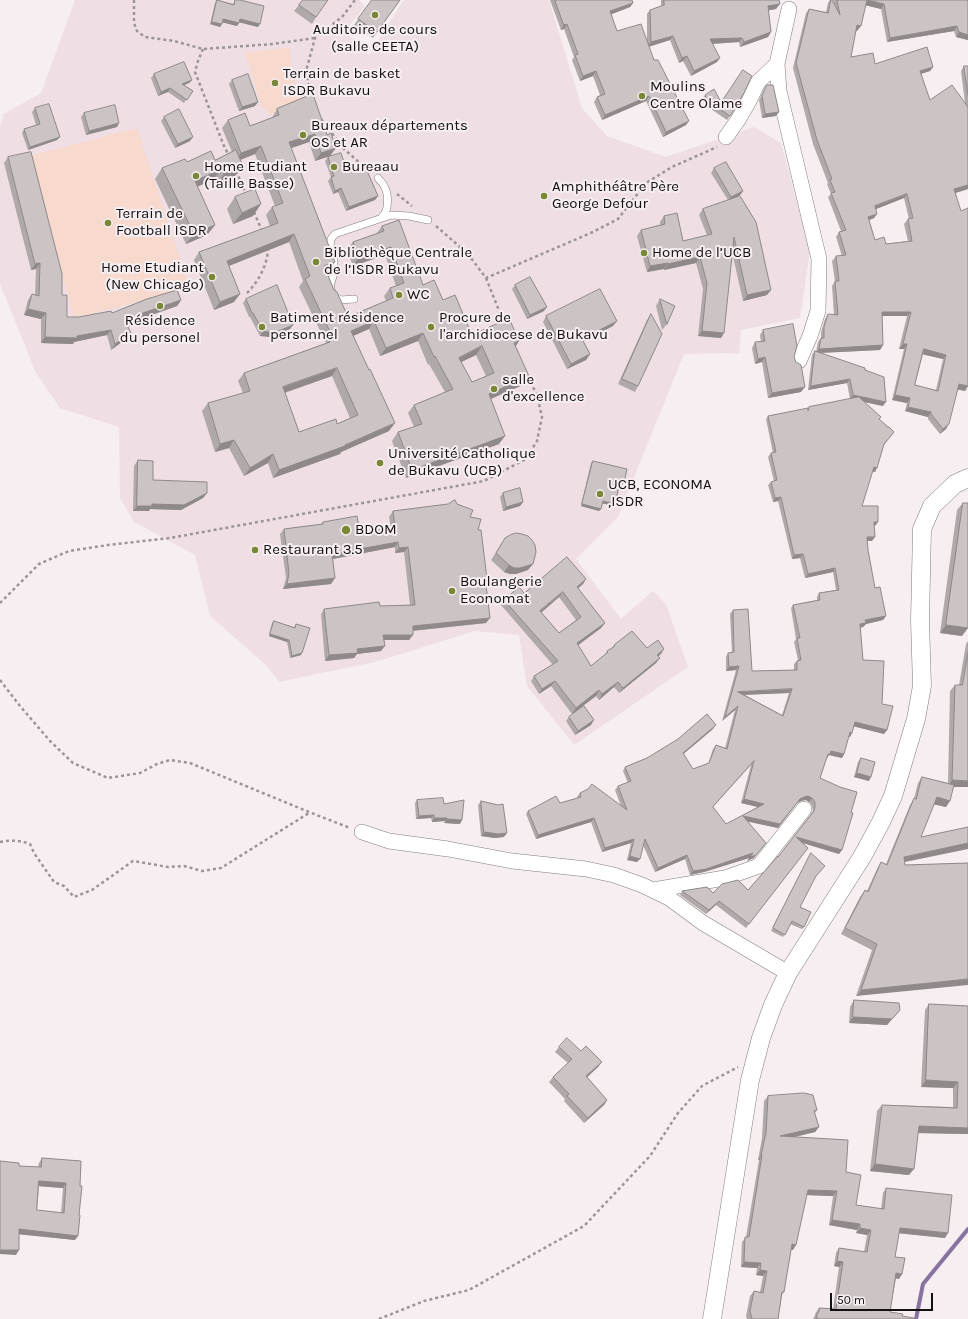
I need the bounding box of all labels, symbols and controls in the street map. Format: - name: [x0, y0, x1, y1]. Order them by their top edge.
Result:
- marker: Auditoire de cours (salle CEETA): [370, 10, 380, 20]
- place label: Auditoire de cours (salle CEETA): [313, 21, 437, 56]
- place label: Terrain de basket ISDR Bukavu: [283, 65, 400, 100]
- marker: Terrain de basket ISDR Bukavu: [270, 78, 280, 88]
- place label: Moulins Centre Olame: [650, 78, 742, 113]
- marker: Moulins Centre Olame: [637, 91, 647, 101]
- place label: Bureaux départements OS et AR: [311, 117, 468, 152]
- marker: Bureaux départements OS et AR: [298, 130, 308, 140]
- place label: Home Etudiant (Taille Basse): [204, 158, 307, 193]
- place label: Bureaau: [342, 158, 399, 176]
- marker: Bureaau: [329, 162, 339, 172]
- marker: Home Etudiant (Taille Basse): [191, 171, 201, 181]
- place label: Amphithéâtre Père George Defour: [552, 178, 679, 213]
- marker: Amphithéâtre Père George Defour: [539, 191, 549, 201]
- place label: Terrain de Football ISDR: [116, 205, 207, 240]
- marker: Terrain de Football ISDR: [103, 218, 113, 228]
- place label: Bibliothèque Centrale de l’ISDR Bukavu: [324, 244, 472, 279]
- place label: Home de l’UCB: [652, 244, 751, 262]
- marker: Home de l’UCB: [639, 248, 649, 258]
- marker: Bibliothèque Centrale de l’ISDR Bukavu: [311, 257, 321, 267]
- place label: Home Etudiant (New Chicago): [101, 259, 204, 294]
- marker: Home Etudiant (New Chicago): [207, 272, 217, 282]
- place label: WC: [407, 286, 430, 304]
- marker: WC: [394, 290, 404, 300]
- marker: Résidence du personel: [155, 301, 165, 311]
- place label: Batiment résidence personnel: [270, 309, 404, 344]
- place label: Procure de l'archidiocese de Bukavu: [439, 309, 608, 344]
- place label: Résidence du personel: [120, 312, 200, 347]
- marker: Batiment résidence personnel: [257, 322, 267, 332]
- marker: Procure de l'archidiocese de Bukavu: [426, 322, 436, 332]
- place label: salle d'excellence: [502, 371, 584, 406]
- marker: salle d'excellence: [489, 384, 499, 394]
- place label: Université Catholique de Bukavu (UCB): [388, 445, 536, 480]
- marker: Université Catholique de Bukavu (UCB): [375, 458, 385, 468]
- place label: UCB, ECONOMA ,ISDR: [608, 476, 712, 511]
- marker: UCB, ECONOMA ,ISDR: [595, 489, 605, 499]
- place label: BDOM: [355, 521, 397, 539]
- marker: BDOM: [340, 524, 352, 536]
- place label: Restaurant 3.5: [263, 541, 363, 559]
- marker: Restaurant 3.5: [250, 545, 260, 555]
- place label: Boulangerie Economat: [460, 573, 542, 608]
- marker: Boulangerie Economat: [447, 586, 457, 596]
- scale bar: [832, 1285, 935, 1311]
- text: 50 m: [837, 1293, 865, 1307]

